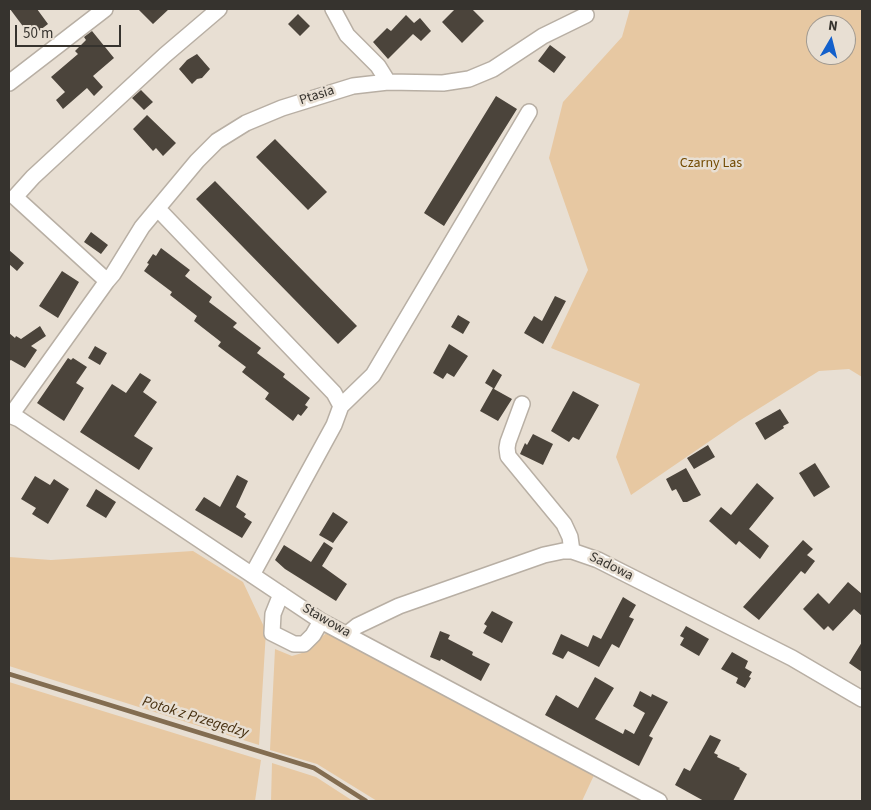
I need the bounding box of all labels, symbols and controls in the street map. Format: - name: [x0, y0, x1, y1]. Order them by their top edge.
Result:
- scale bar: [18, 15, 124, 47]
- north arrow: [806, 15, 856, 65]
- text: N: [827, 16, 839, 37]
- text: 50 m: [23, 23, 53, 44]
- street label: Ptasia: [297, 82, 337, 110]
- park label: Czarny Las: [680, 156, 742, 172]
- street label: Sadowa: [586, 549, 636, 585]
- street label: Stawowa: [299, 600, 353, 642]
- water label: Potok z Przegędzy: [140, 693, 250, 743]

